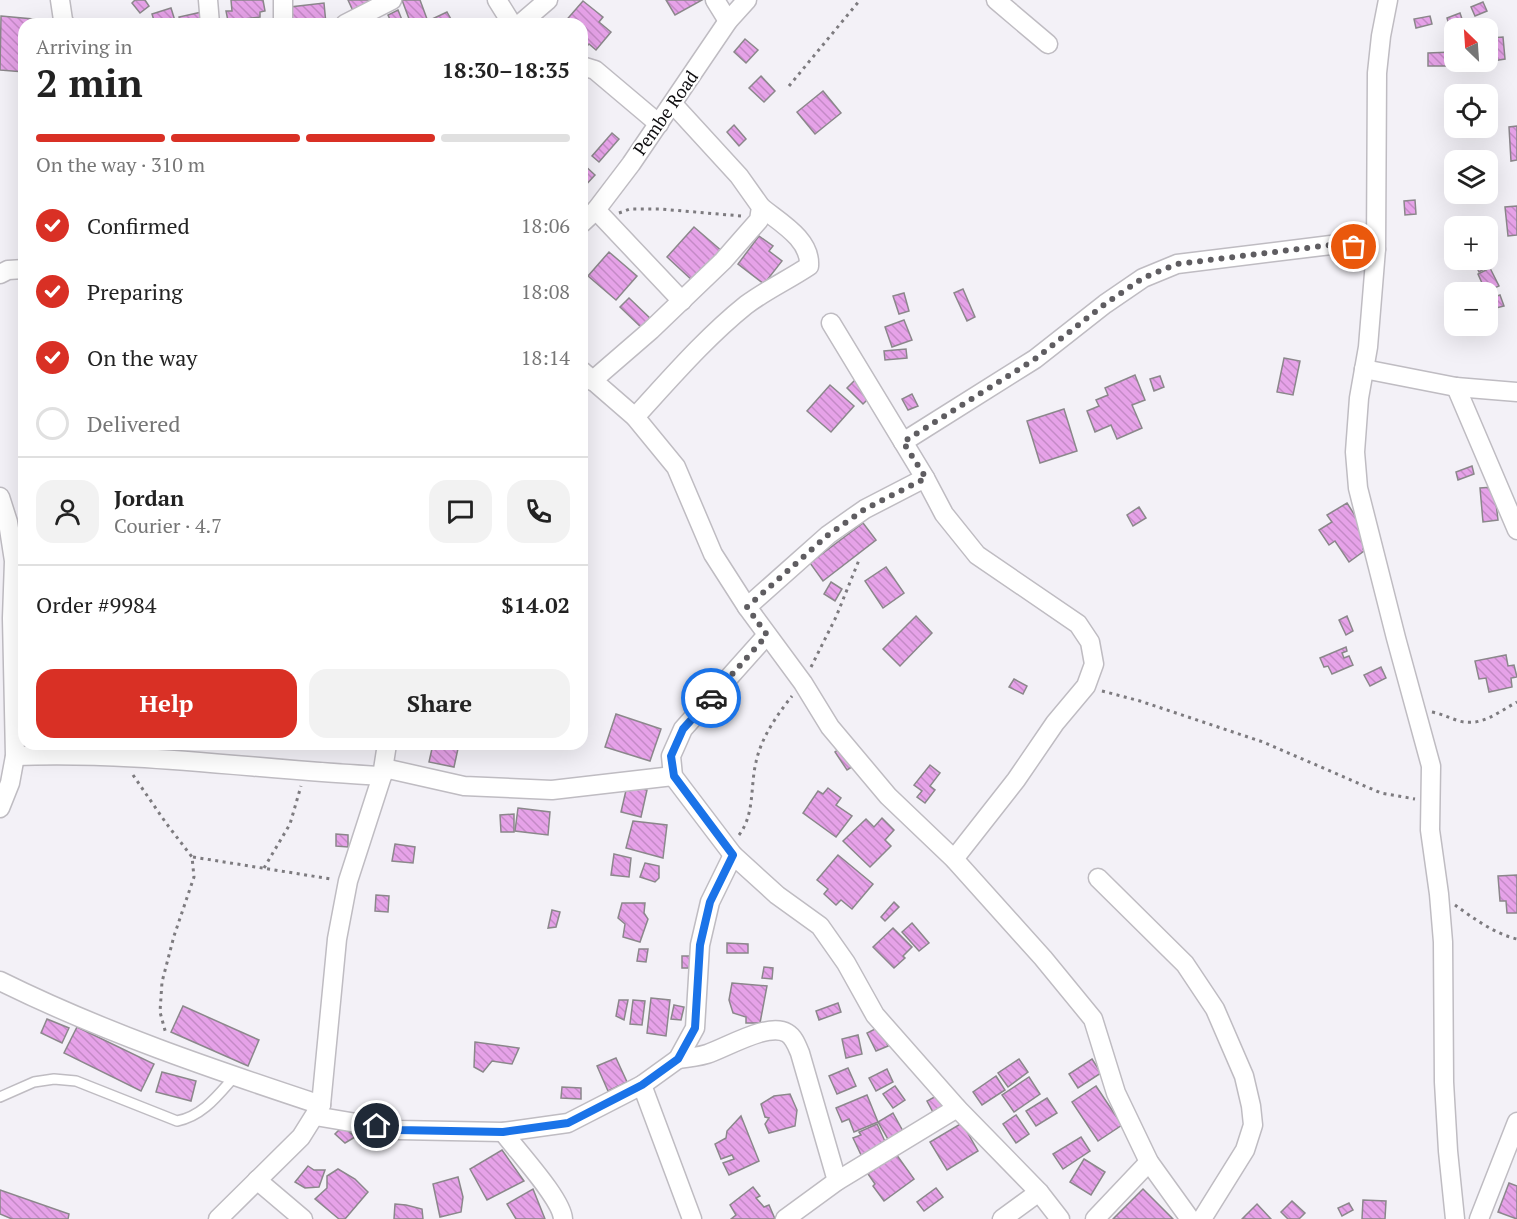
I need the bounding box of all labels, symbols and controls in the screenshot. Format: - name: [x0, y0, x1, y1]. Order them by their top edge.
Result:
- north arrow: [1444, 18, 1498, 72]
- map controls: [1444, 18, 1498, 336]
- text: Arriving in: [36, 33, 132, 60]
- text: 18:30–18:35: [442, 55, 570, 84]
- text: 2 min: [36, 56, 143, 108]
- street label: Pembe Road: [627, 65, 703, 160]
- button: locate: [1444, 84, 1498, 138]
- button: layers: [1444, 150, 1498, 204]
- text: On the way · 310 m: [36, 151, 205, 178]
- icon: check: [36, 209, 69, 242]
- text: Confirmed: [87, 211, 190, 240]
- text: 18:06: [521, 212, 570, 239]
- button: +: [1444, 216, 1498, 270]
- pin: [1328, 221, 1379, 272]
- icon: bag: [1337, 230, 1370, 263]
- icon: check: [36, 275, 69, 308]
- text: Preparing: [87, 277, 183, 306]
- text: 18:08: [521, 278, 570, 305]
- button: −: [1444, 282, 1498, 336]
- icon: check: [36, 341, 69, 374]
- text: On the way: [87, 343, 197, 372]
- text: 18:14: [521, 344, 570, 371]
- text: Delivered: [87, 409, 180, 438]
- button: person: [36, 480, 99, 543]
- button: chat: [429, 480, 492, 543]
- button: phone: [507, 480, 570, 543]
- text: Jordan: [114, 483, 184, 512]
- text: Courier · 4.7: [114, 512, 222, 539]
- text: Order #9984: [36, 590, 156, 619]
- text: $14.02: [501, 590, 570, 619]
- courier: [681, 668, 741, 728]
- button: Help: [36, 669, 297, 738]
- button: Share: [309, 669, 570, 738]
- icon: car: [695, 682, 728, 715]
- pin: [351, 1100, 402, 1151]
- icon: home: [360, 1109, 393, 1142]

